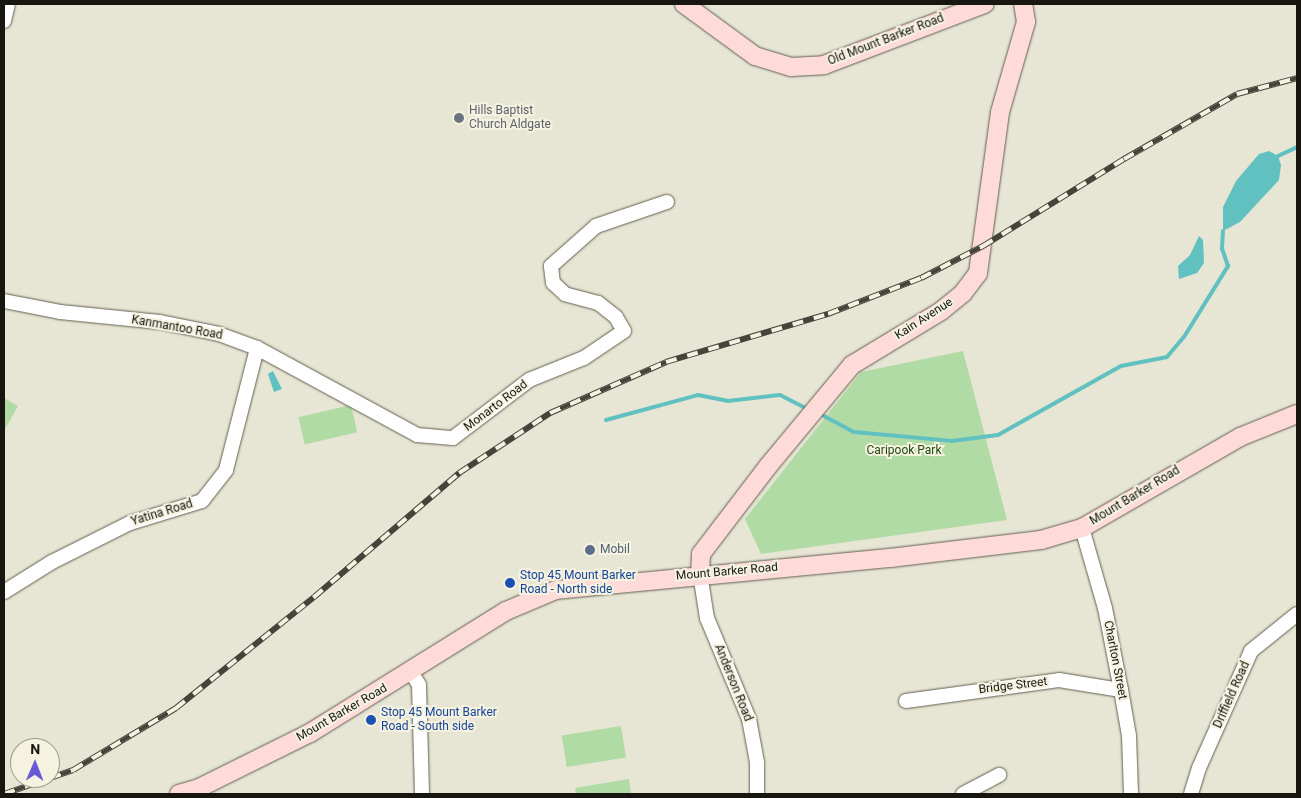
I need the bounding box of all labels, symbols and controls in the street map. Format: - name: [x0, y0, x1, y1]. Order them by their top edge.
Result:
- street label: Old Mount Barker Road: [826, 11, 946, 69]
- place label: Hills Baptist Church Aldgate: [469, 104, 551, 132]
- marker: Hills Baptist Church Aldgate: [453, 112, 465, 124]
- street label: Kain Avenue: [892, 295, 956, 343]
- street label: Kanmantoo Road: [130, 313, 224, 343]
- street label: Monarto Road: [461, 377, 531, 435]
- park label: Caripook Park: [867, 444, 941, 458]
- street label: Mount Barker Road: [1087, 463, 1183, 529]
- street label: Yatina Road: [129, 497, 195, 529]
- place label: Mobil: [600, 543, 630, 557]
- marker: Mobil: [584, 544, 596, 556]
- street label: Mount Barker Road: [675, 560, 779, 584]
- place label: Stop 45 Mount Barker Road - North side: [520, 569, 636, 597]
- marker: Stop 45 Mount Barker Road - North side: [504, 577, 516, 589]
- street label: Charlton Street: [1100, 619, 1130, 701]
- street label: Anderson Road: [711, 642, 755, 724]
- street label: Driffield Road: [1211, 659, 1253, 731]
- street label: Bridge Street: [978, 675, 1048, 697]
- street label: Mount Barker Road: [294, 681, 390, 745]
- place label: Stop 45 Mount Barker Road - South side: [381, 706, 497, 734]
- marker: Stop 45 Mount Barker Road - South side: [365, 714, 377, 726]
- north arrow: [10, 738, 60, 788]
- text: N: [30, 741, 40, 757]

